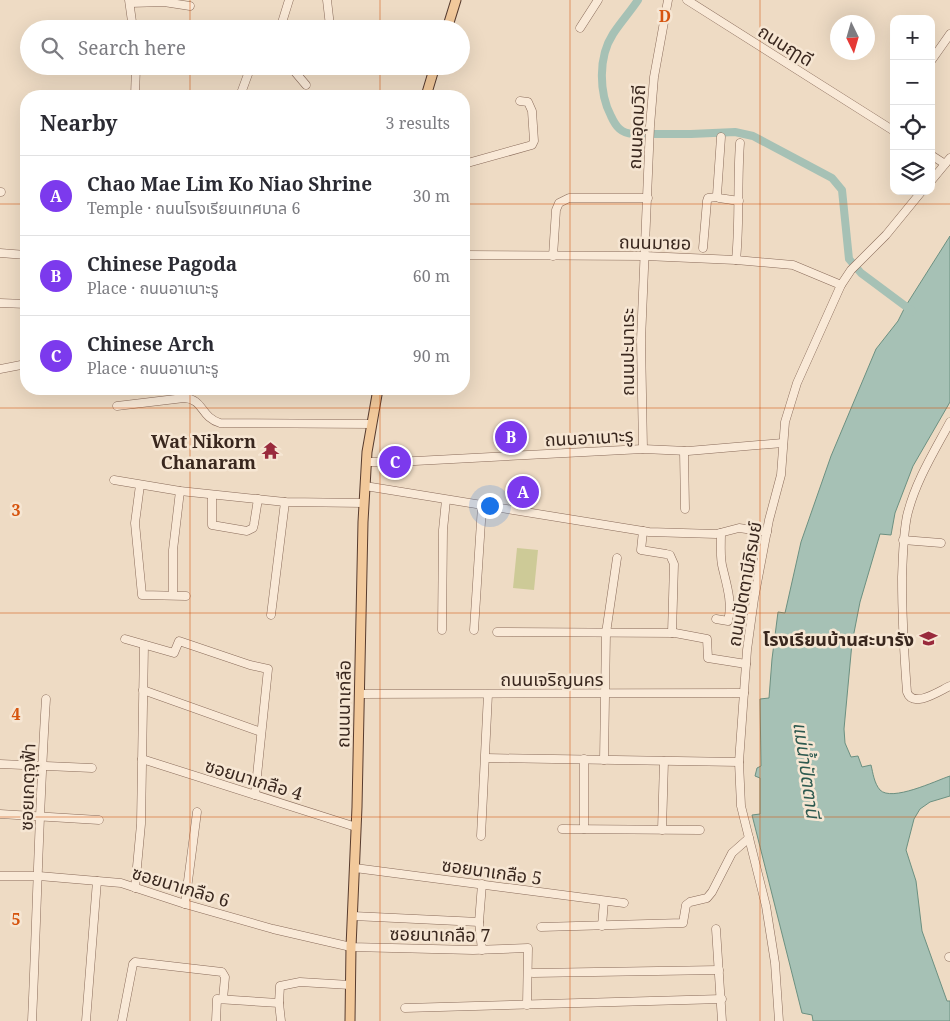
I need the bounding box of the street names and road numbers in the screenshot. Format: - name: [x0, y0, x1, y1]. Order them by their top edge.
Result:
- street label: ถนนฤๅดี: [754, 19, 818, 71]
- street label: ถนนอุดมวิถี: [622, 84, 650, 170]
- street label: ถนนมายอ: [619, 229, 691, 255]
- street label: ถนนปะนาเระ: [615, 308, 639, 396]
- street label: ถนนอาเนาะรู: [544, 423, 634, 452]
- street label: ถนนปัตตานีภิรมย์: [721, 520, 767, 648]
- street label: ถนนนาเกลือ: [330, 660, 356, 748]
- street label: ถนนเจริญนคร: [500, 667, 604, 691]
- street label: ซอยเกตุจุฟ้า: [13, 743, 41, 831]
- street label: ซอยนาเกลือ 4: [202, 753, 306, 805]
- street label: ซอยนาเกลือ 5: [440, 852, 544, 890]
- street label: ซอยนาเกลือ 6: [129, 860, 233, 912]
- street label: ซอยนาเกลือ 7: [389, 921, 491, 947]

